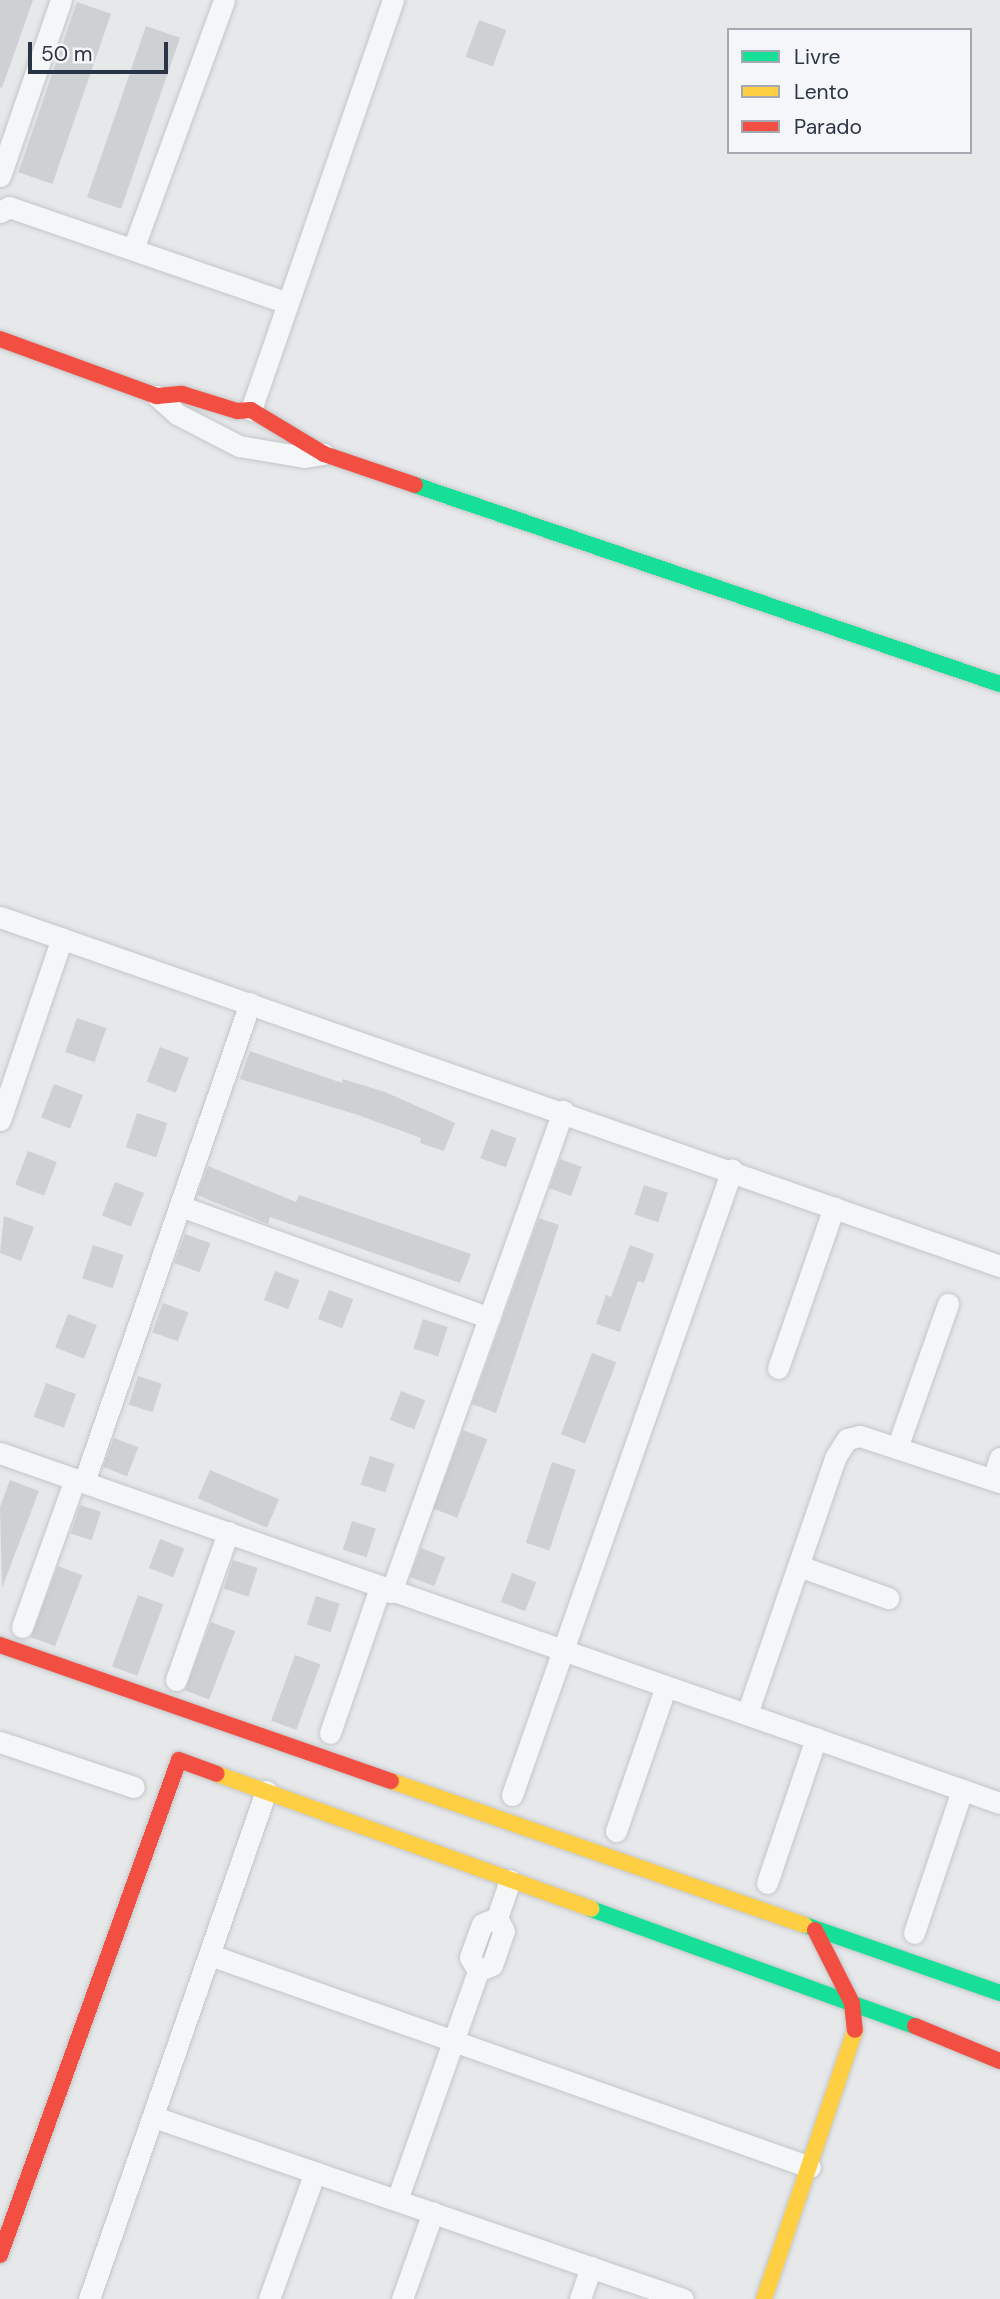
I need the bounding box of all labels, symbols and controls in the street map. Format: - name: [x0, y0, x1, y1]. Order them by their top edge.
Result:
- scale bar: [32, 28, 172, 72]
- legend: [727, 28, 972, 154]
- text: 50 m: [41, 40, 92, 68]
- text: Livre: [794, 43, 840, 71]
- text: Lento: [794, 78, 849, 106]
- text: Parado: [794, 113, 862, 141]

